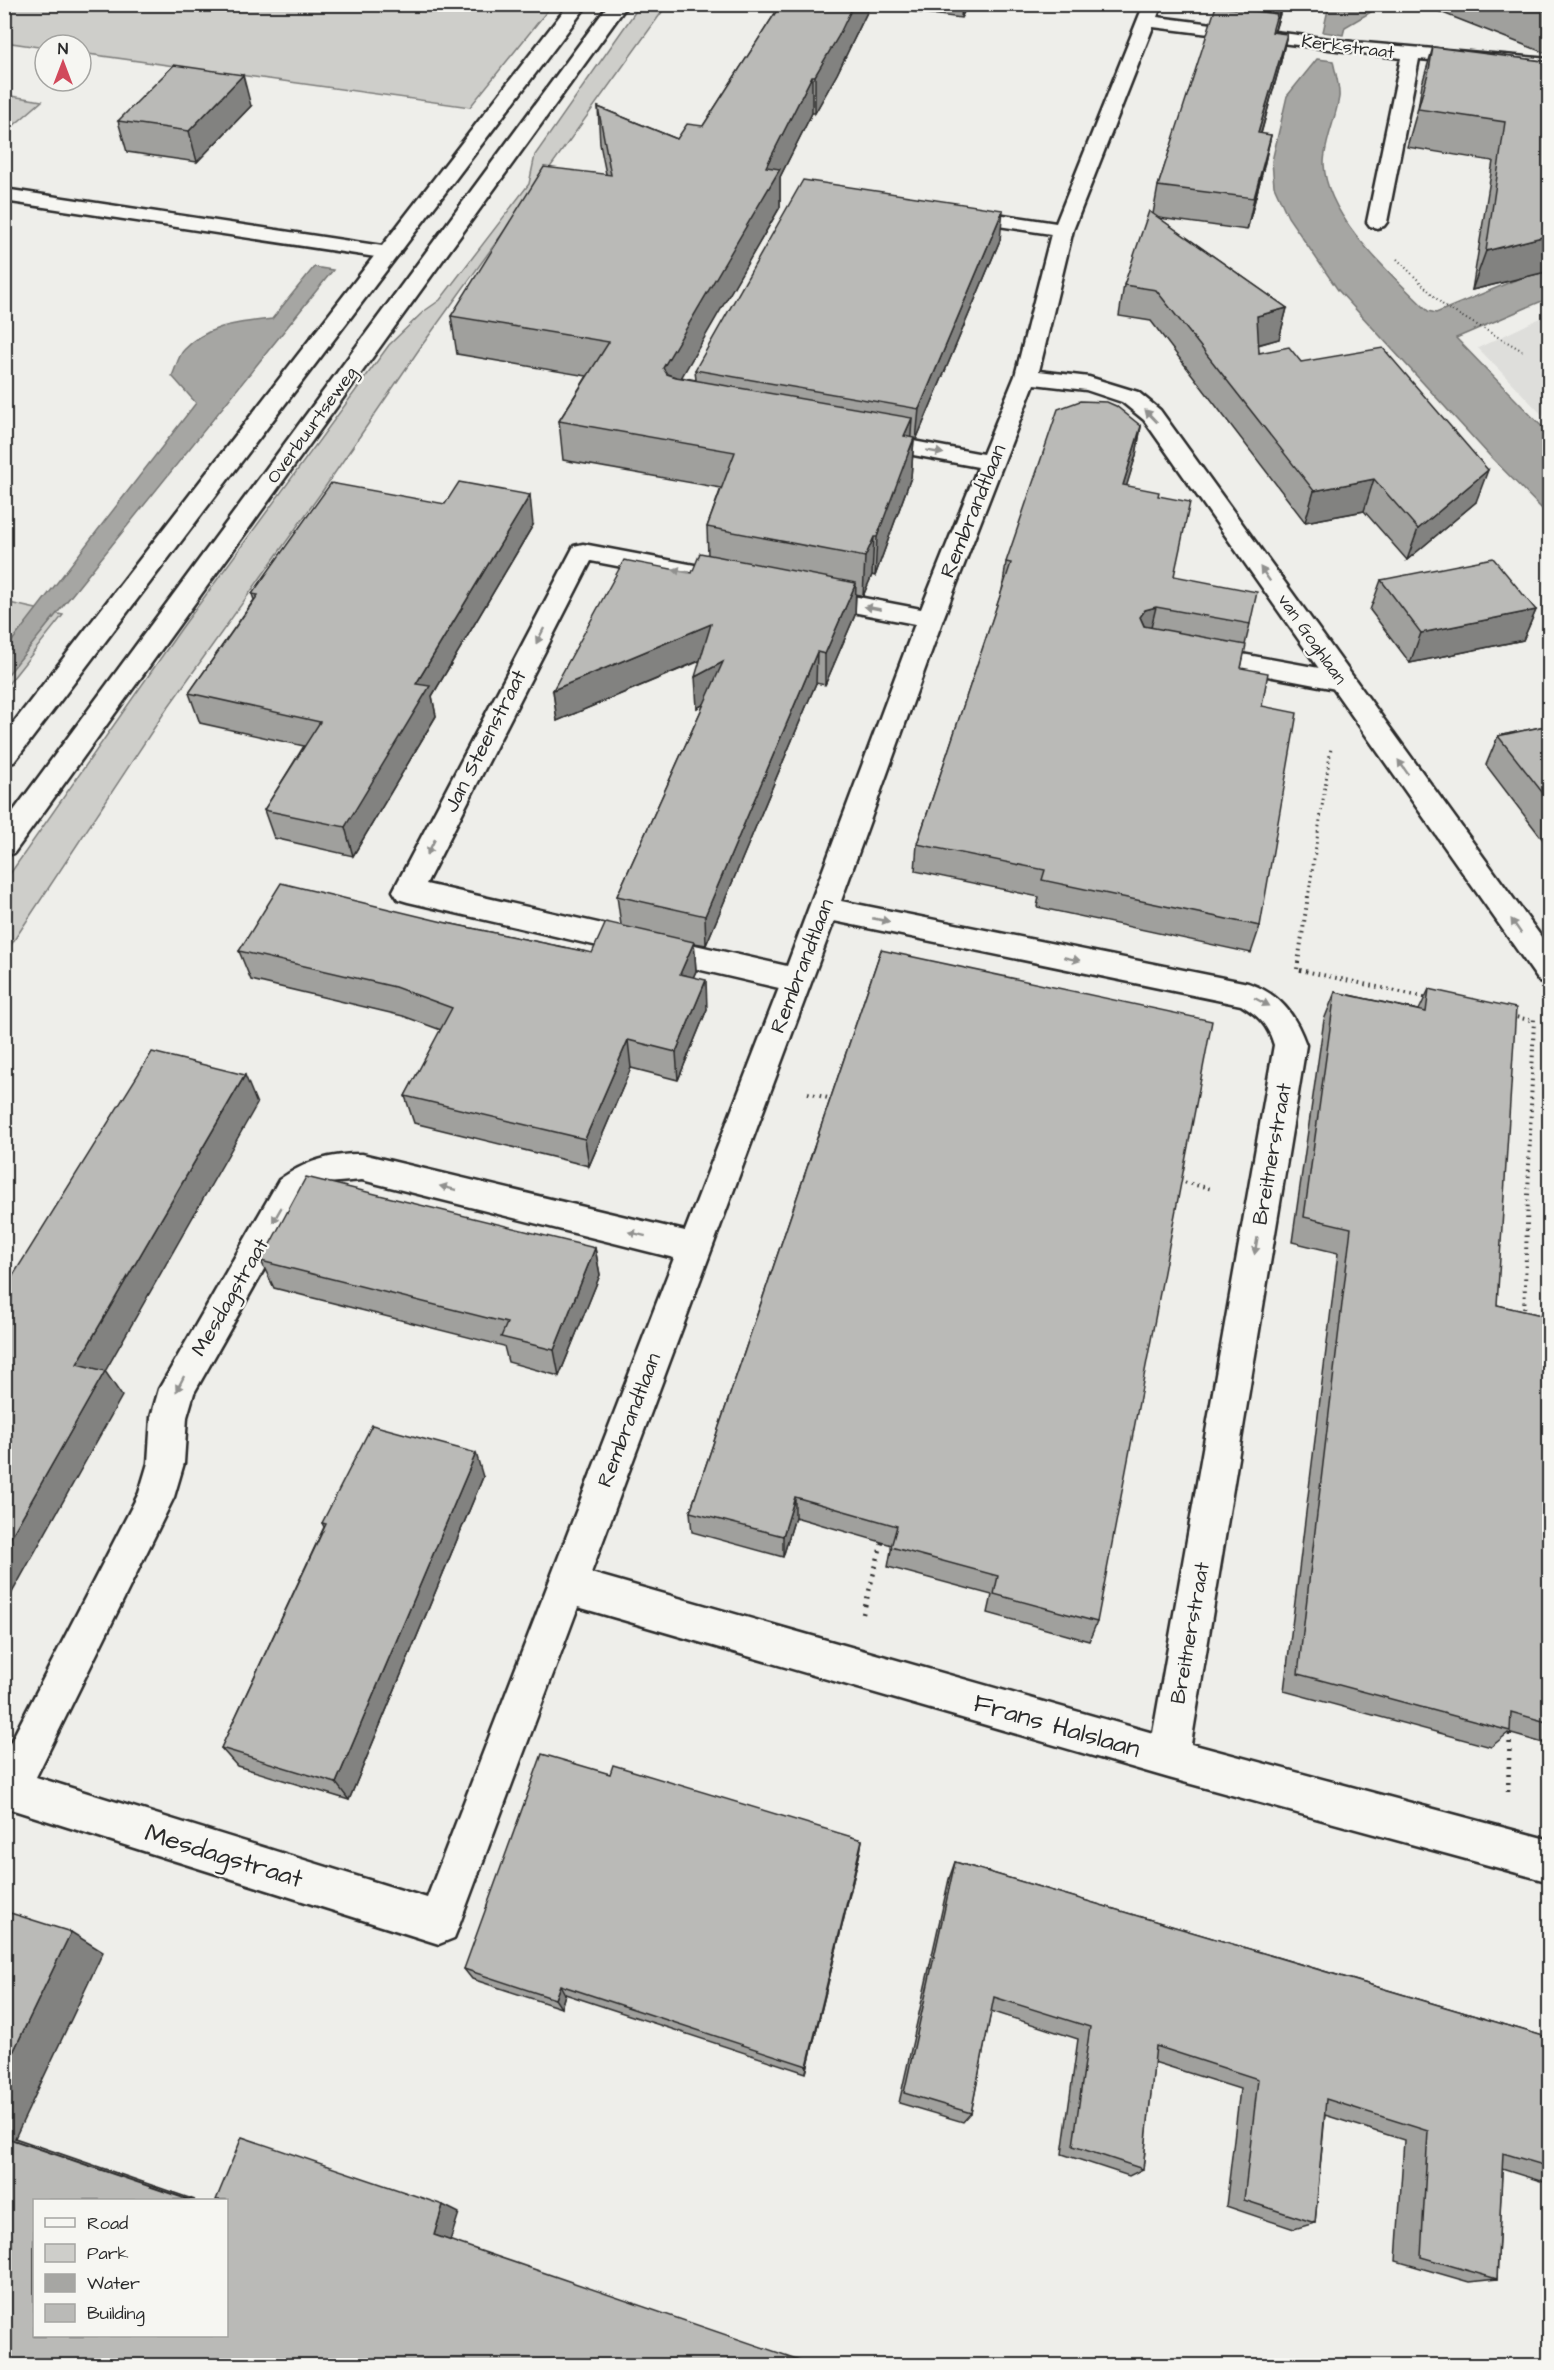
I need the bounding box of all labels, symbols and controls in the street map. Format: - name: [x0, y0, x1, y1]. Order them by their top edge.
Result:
- street label: Kerkstraat: [1300, 29, 1397, 65]
- north arrow: [33, 33, 93, 93]
- text: N: [58, 38, 68, 60]
- street label: Overbuurtseweg: [261, 361, 364, 489]
- one-way arrow: [1144, 408, 1158, 423]
- street label: Rembrandtlaan: [933, 440, 1013, 582]
- one-way arrow: [926, 448, 945, 457]
- one-way arrow: [672, 566, 691, 575]
- one-way arrow: [1259, 566, 1271, 582]
- street label: van Goghlaan: [1271, 589, 1353, 690]
- one-way arrow: [863, 603, 882, 612]
- one-way arrow: [535, 627, 544, 644]
- street label: Jan Steenstraat: [437, 664, 534, 817]
- one-way arrow: [1397, 759, 1409, 774]
- one-way arrow: [426, 838, 436, 855]
- street label: Rembrandtlaan: [763, 895, 841, 1037]
- one-way arrow: [872, 916, 891, 925]
- one-way arrow: [1510, 918, 1522, 933]
- one-way arrow: [1063, 954, 1081, 964]
- one-way arrow: [1253, 997, 1270, 1007]
- street label: Breitnerstraat: [1245, 1080, 1299, 1227]
- one-way arrow: [439, 1182, 457, 1192]
- one-way arrow: [272, 1207, 282, 1224]
- one-way arrow: [628, 1229, 647, 1239]
- street label: Mesdagstraat: [184, 1232, 278, 1362]
- one-way arrow: [1251, 1237, 1260, 1256]
- street label: Rembrandtlaan: [590, 1349, 668, 1491]
- one-way arrow: [176, 1376, 185, 1393]
- street label: Breitnerstraat: [1163, 1559, 1217, 1706]
- street label: Frans Halslaan: [970, 1685, 1144, 1767]
- street label: Mesdagstraat: [140, 1815, 308, 1899]
- legend: [33, 2199, 228, 2337]
- text: Road: [87, 2211, 128, 2236]
- text: Park: [87, 2241, 129, 2266]
- text: Water: [87, 2271, 140, 2296]
- text: Building: [87, 2301, 145, 2327]

